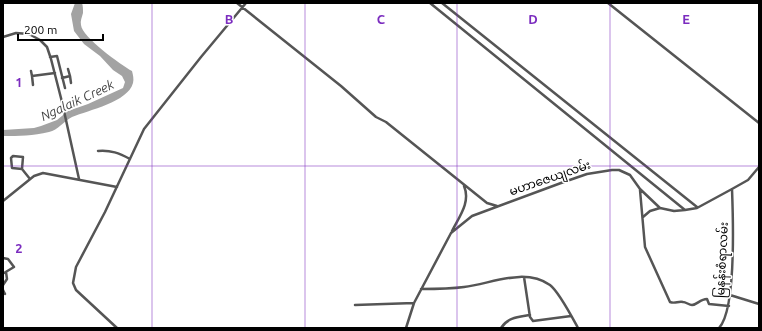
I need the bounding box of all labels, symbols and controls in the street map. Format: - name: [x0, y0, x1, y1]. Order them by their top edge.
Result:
- text: B: [225, 12, 234, 26]
- text: C: [377, 12, 386, 26]
- text: D: [528, 12, 538, 26]
- text: E: [682, 12, 690, 26]
- scale bar: [18, 16, 103, 42]
- text: 200 m: [24, 23, 57, 36]
- text: 1: [15, 75, 23, 89]
- water label: Ngalaik Creek: [38, 77, 116, 123]
- street label: မဟာဇေယျလမ်း: [507, 156, 593, 201]
- street label: မြနန်းစံရာလမ်း: [711, 221, 734, 299]
- text: 2: [15, 241, 23, 255]

